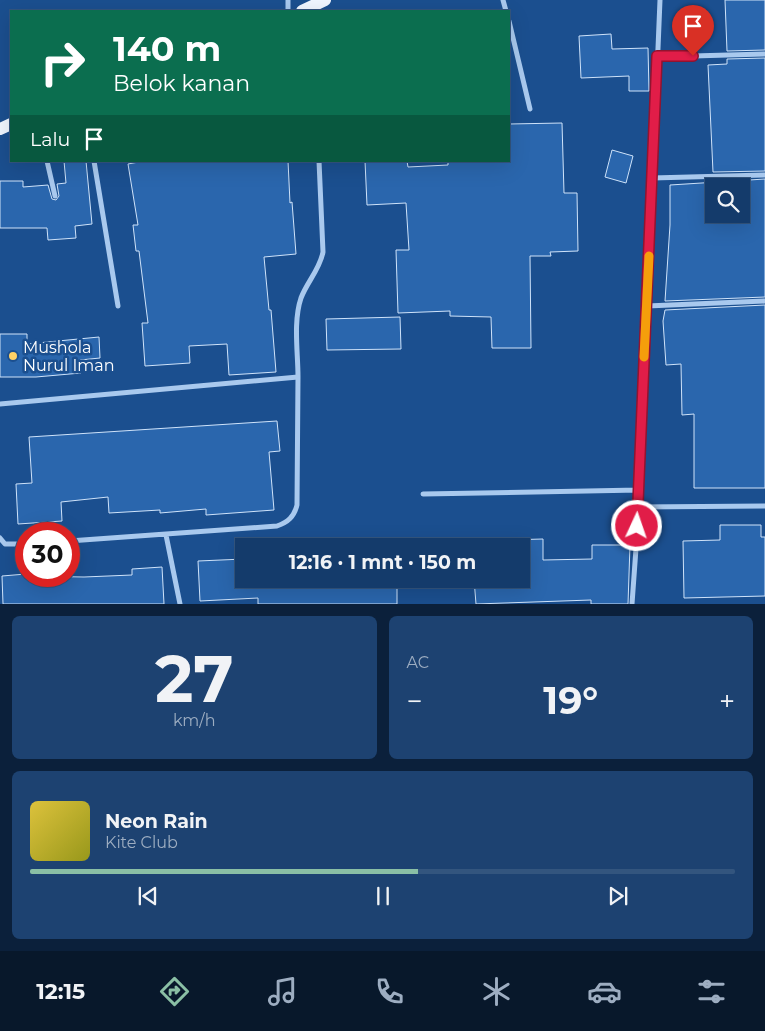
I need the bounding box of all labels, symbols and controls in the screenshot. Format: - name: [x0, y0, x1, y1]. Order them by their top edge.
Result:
- pin: [672, 5, 714, 56]
- icon: arrive: [679, 12, 707, 40]
- text: 140 m: [113, 27, 221, 70]
- icon: right: [30, 30, 95, 95]
- text: Belok kanan: [113, 70, 250, 97]
- icon: arrive: [80, 125, 108, 153]
- text: Lalu: [30, 128, 70, 151]
- map controls: [705, 178, 750, 223]
- button: search: [705, 178, 750, 223]
- place label: Mushola Nurul Iman: [23, 338, 115, 375]
- marker: Mushola Nurul Iman: [7, 350, 19, 362]
- position arrow: [610, 499, 662, 551]
- speed limit sign: 30: [15, 522, 80, 587]
- text: 12:16 · 1 mnt · 150 m: [289, 551, 476, 574]
- text: 27: [155, 639, 234, 718]
- text: AC: [407, 653, 429, 672]
- text: 19°: [543, 677, 598, 724]
- text: −: [407, 684, 423, 718]
- text: +: [719, 684, 735, 718]
- text: km/h: [173, 711, 216, 730]
- text: Neon Rain: [105, 810, 208, 833]
- text: Kite Club: [105, 833, 178, 852]
- icon: previous: [134, 882, 162, 910]
- icon: pause: [369, 882, 397, 910]
- icon: next: [604, 882, 632, 910]
- icon: directions: [157, 974, 192, 1009]
- icon: music: [265, 974, 300, 1009]
- icon: phone: [372, 974, 407, 1009]
- icon: climate: [479, 974, 514, 1009]
- icon: car: [587, 974, 622, 1009]
- icon: filters: [694, 974, 729, 1009]
- text: 12:15: [36, 978, 85, 1005]

